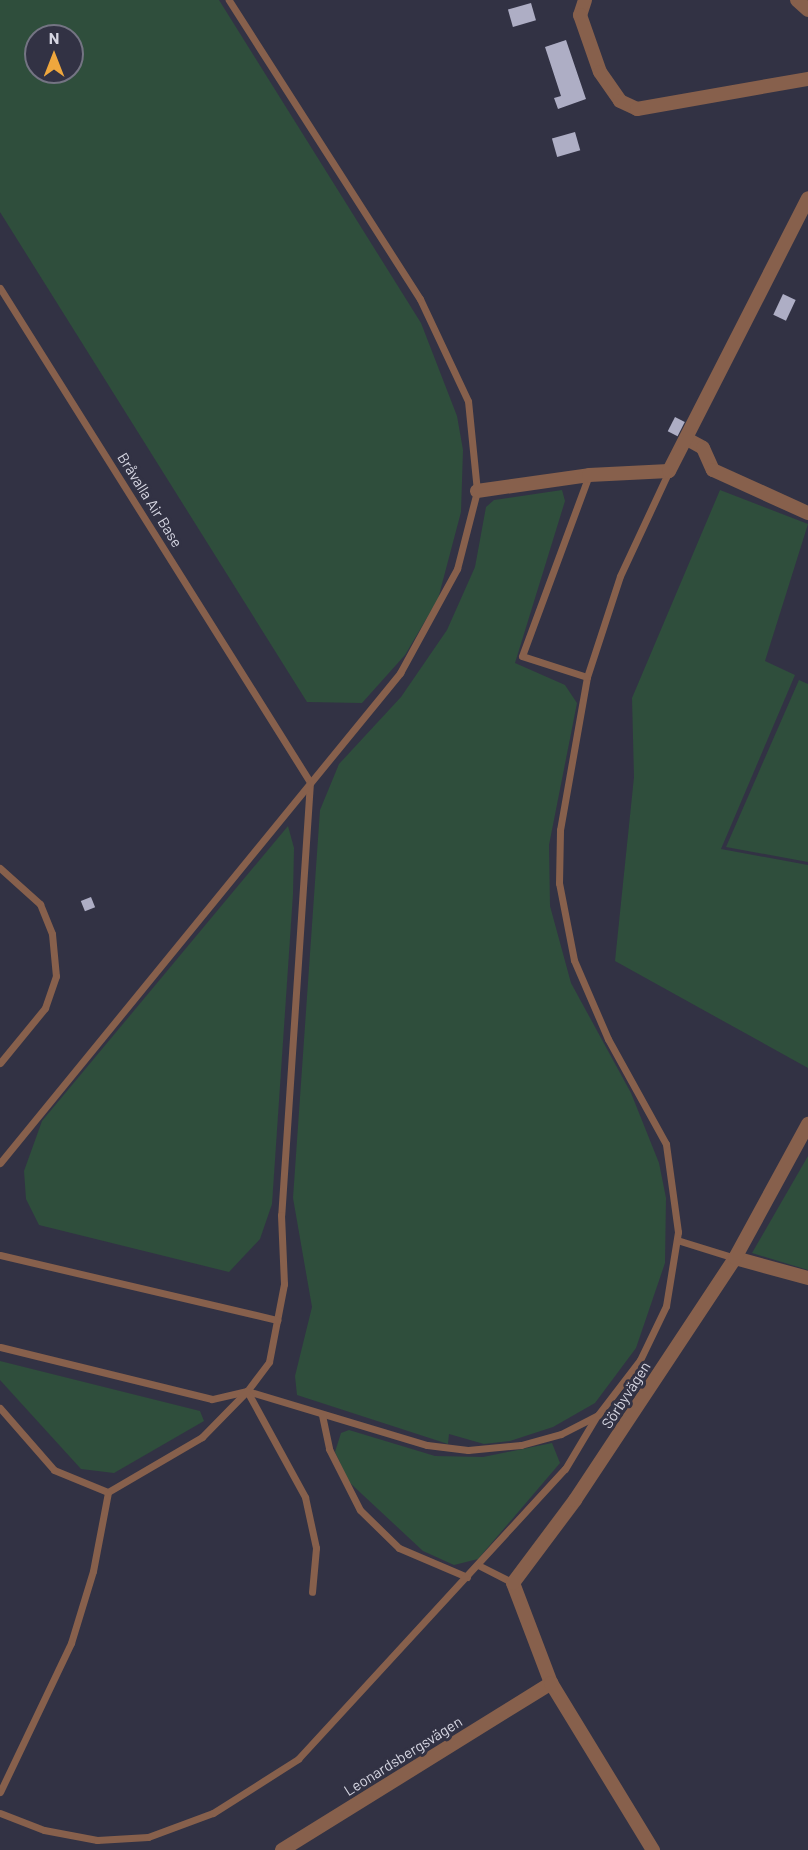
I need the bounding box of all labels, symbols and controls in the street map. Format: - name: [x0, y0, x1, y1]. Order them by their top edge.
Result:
- north arrow: [24, 24, 84, 84]
- text: N: [49, 28, 59, 47]
- street label: Bråvalla Air Base: [114, 449, 186, 551]
- street label: Sörbyvägen: [598, 1358, 654, 1432]
- street label: Leonardsbergsvägen: [341, 1712, 465, 1800]

